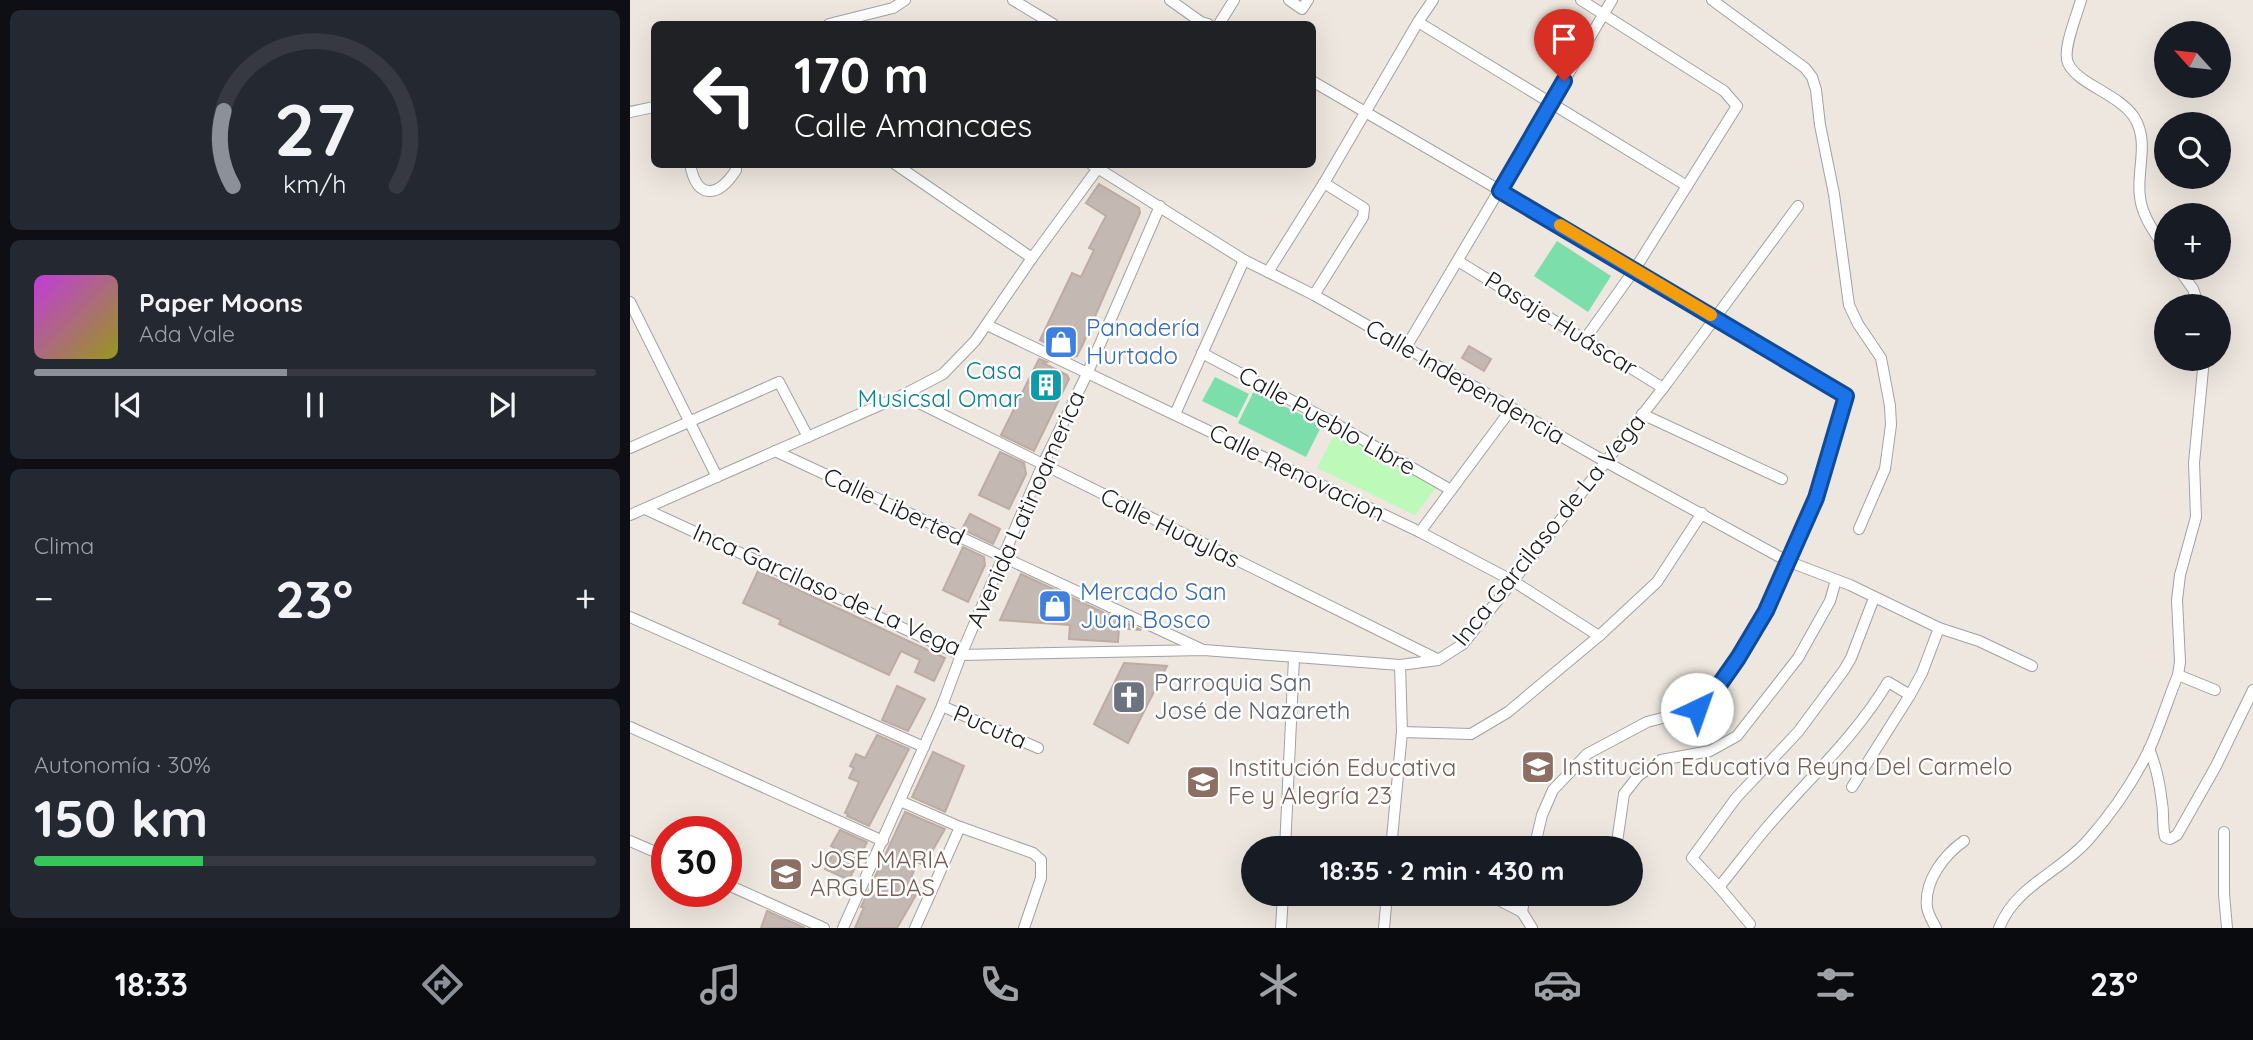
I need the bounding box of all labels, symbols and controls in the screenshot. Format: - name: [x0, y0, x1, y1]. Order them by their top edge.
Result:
- pin: [1534, 9, 1594, 81]
- icon: arrive: [1545, 20, 1583, 58]
- north arrow: [2154, 21, 2231, 98]
- map controls: [2154, 21, 2231, 371]
- text: 170 m: [794, 44, 929, 105]
- icon: left: [679, 49, 770, 140]
- text: 27: [274, 83, 356, 174]
- text: Calle Amancaes: [794, 105, 1032, 145]
- button: search: [2154, 112, 2231, 189]
- text: km/h: [283, 168, 347, 199]
- button: +: [2154, 203, 2231, 280]
- street label: Pasaje Huáscar: [1480, 264, 1643, 382]
- text: Paper Moons: [139, 286, 303, 319]
- button: −: [2154, 294, 2231, 371]
- place label: Panadería Hurtado: [1086, 312, 1200, 370]
- street label: Calle Independencia: [1360, 312, 1571, 450]
- text: Ada Vale: [139, 319, 235, 348]
- shop icon: Panadería Hurtado: [1042, 323, 1080, 361]
- place label: Casa Musicsal Omar: [858, 355, 1022, 413]
- street label: Calle Pueblo Libre: [1234, 359, 1421, 481]
- building icon: Casa Musicsal Omar: [1027, 366, 1065, 404]
- icon: previous: [109, 386, 147, 424]
- icon: pause: [296, 386, 334, 424]
- icon: next: [483, 386, 521, 424]
- street label: Avenida Latinoamerica: [959, 386, 1091, 632]
- street label: Inca Garcilaso de La Vega: [1445, 407, 1651, 652]
- street label: Calle Renovacion: [1205, 417, 1390, 528]
- street label: Calle Liberted: [819, 460, 970, 552]
- street label: Calle Huaylas: [1096, 480, 1245, 574]
- street label: Inca Garcilaso de La Vega: [689, 516, 966, 662]
- text: Clima: [34, 531, 94, 560]
- text: 23°: [275, 566, 353, 631]
- text: −: [34, 574, 54, 622]
- text: +: [575, 574, 596, 622]
- place label: Mercado San Juan Bosco: [1080, 576, 1227, 634]
- shop icon: Mercado San Juan Bosco: [1036, 587, 1074, 625]
- place label: Parroquia San José de Nazareth: [1154, 667, 1350, 725]
- position arrow: [1660, 672, 1734, 746]
- church icon: Parroquia San José de Nazareth: [1110, 678, 1148, 716]
- street label: Pucuta: [949, 697, 1032, 755]
- school or university icon: Institución Educativa Reyna Del Carmelo: [1519, 748, 1557, 786]
- text: Autonomía · 30%: [34, 750, 211, 779]
- place label: Institución Educativa Reyna Del Carmelo: [1562, 751, 2013, 781]
- place label: Institución Educativa Fe y Alegría 23: [1228, 752, 1456, 810]
- school or university icon: Institución Educativa Fe y Alegría 23: [1184, 763, 1222, 801]
- text: 150 km: [34, 785, 208, 850]
- speed limit sign: 30: [651, 816, 742, 907]
- place label: JOSE MARIA ARGUEDAS: [810, 844, 949, 902]
- text: 18:35 · 2 min · 430 m: [1319, 854, 1565, 887]
- school or university icon: JOSE MARIA ARGUEDAS: [767, 855, 805, 893]
- icon: directions: [418, 960, 467, 1009]
- icon: music: [696, 960, 745, 1009]
- icon: phone: [975, 960, 1024, 1009]
- icon: climate: [1254, 960, 1303, 1009]
- icon: car: [1533, 960, 1582, 1009]
- icon: filters: [1811, 960, 1860, 1009]
- text: 18:33: [115, 964, 188, 1004]
- text: 23°: [2090, 964, 2138, 1004]

